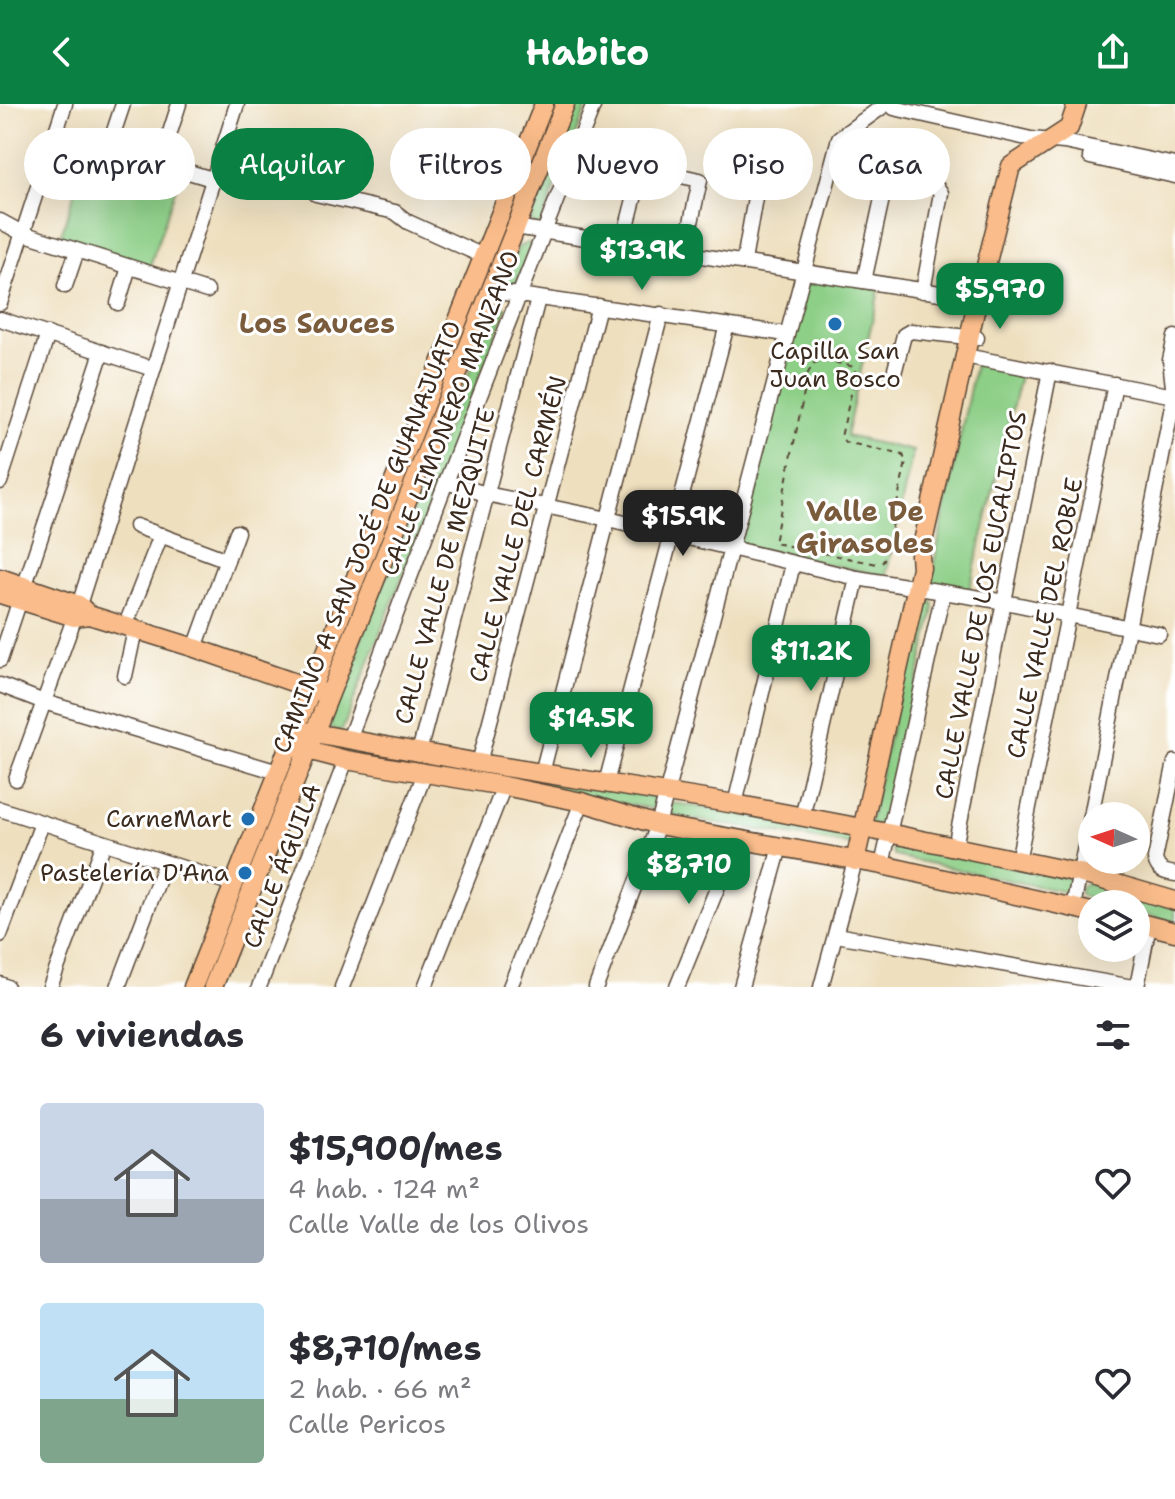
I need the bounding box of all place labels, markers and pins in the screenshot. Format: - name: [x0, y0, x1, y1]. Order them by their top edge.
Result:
- pin: $13.9K: [577, 224, 707, 292]
- pin: $5,970: [935, 263, 1065, 331]
- marker: Capilla San Juan Bosco: [826, 315, 844, 333]
- place label: Capilla San Juan Bosco: [769, 335, 901, 395]
- pin: $15.9K: [618, 490, 748, 558]
- pin: $11.2K: [746, 625, 876, 693]
- pin: $14.5K: [526, 692, 656, 760]
- place label: CarneMart: [106, 803, 232, 835]
- marker: CarneMart: [239, 810, 257, 828]
- pin: $8,710: [624, 838, 754, 906]
- place label: Pastelería D'Ana: [40, 857, 229, 889]
- marker: Pastelería D'Ana: [236, 864, 254, 882]

